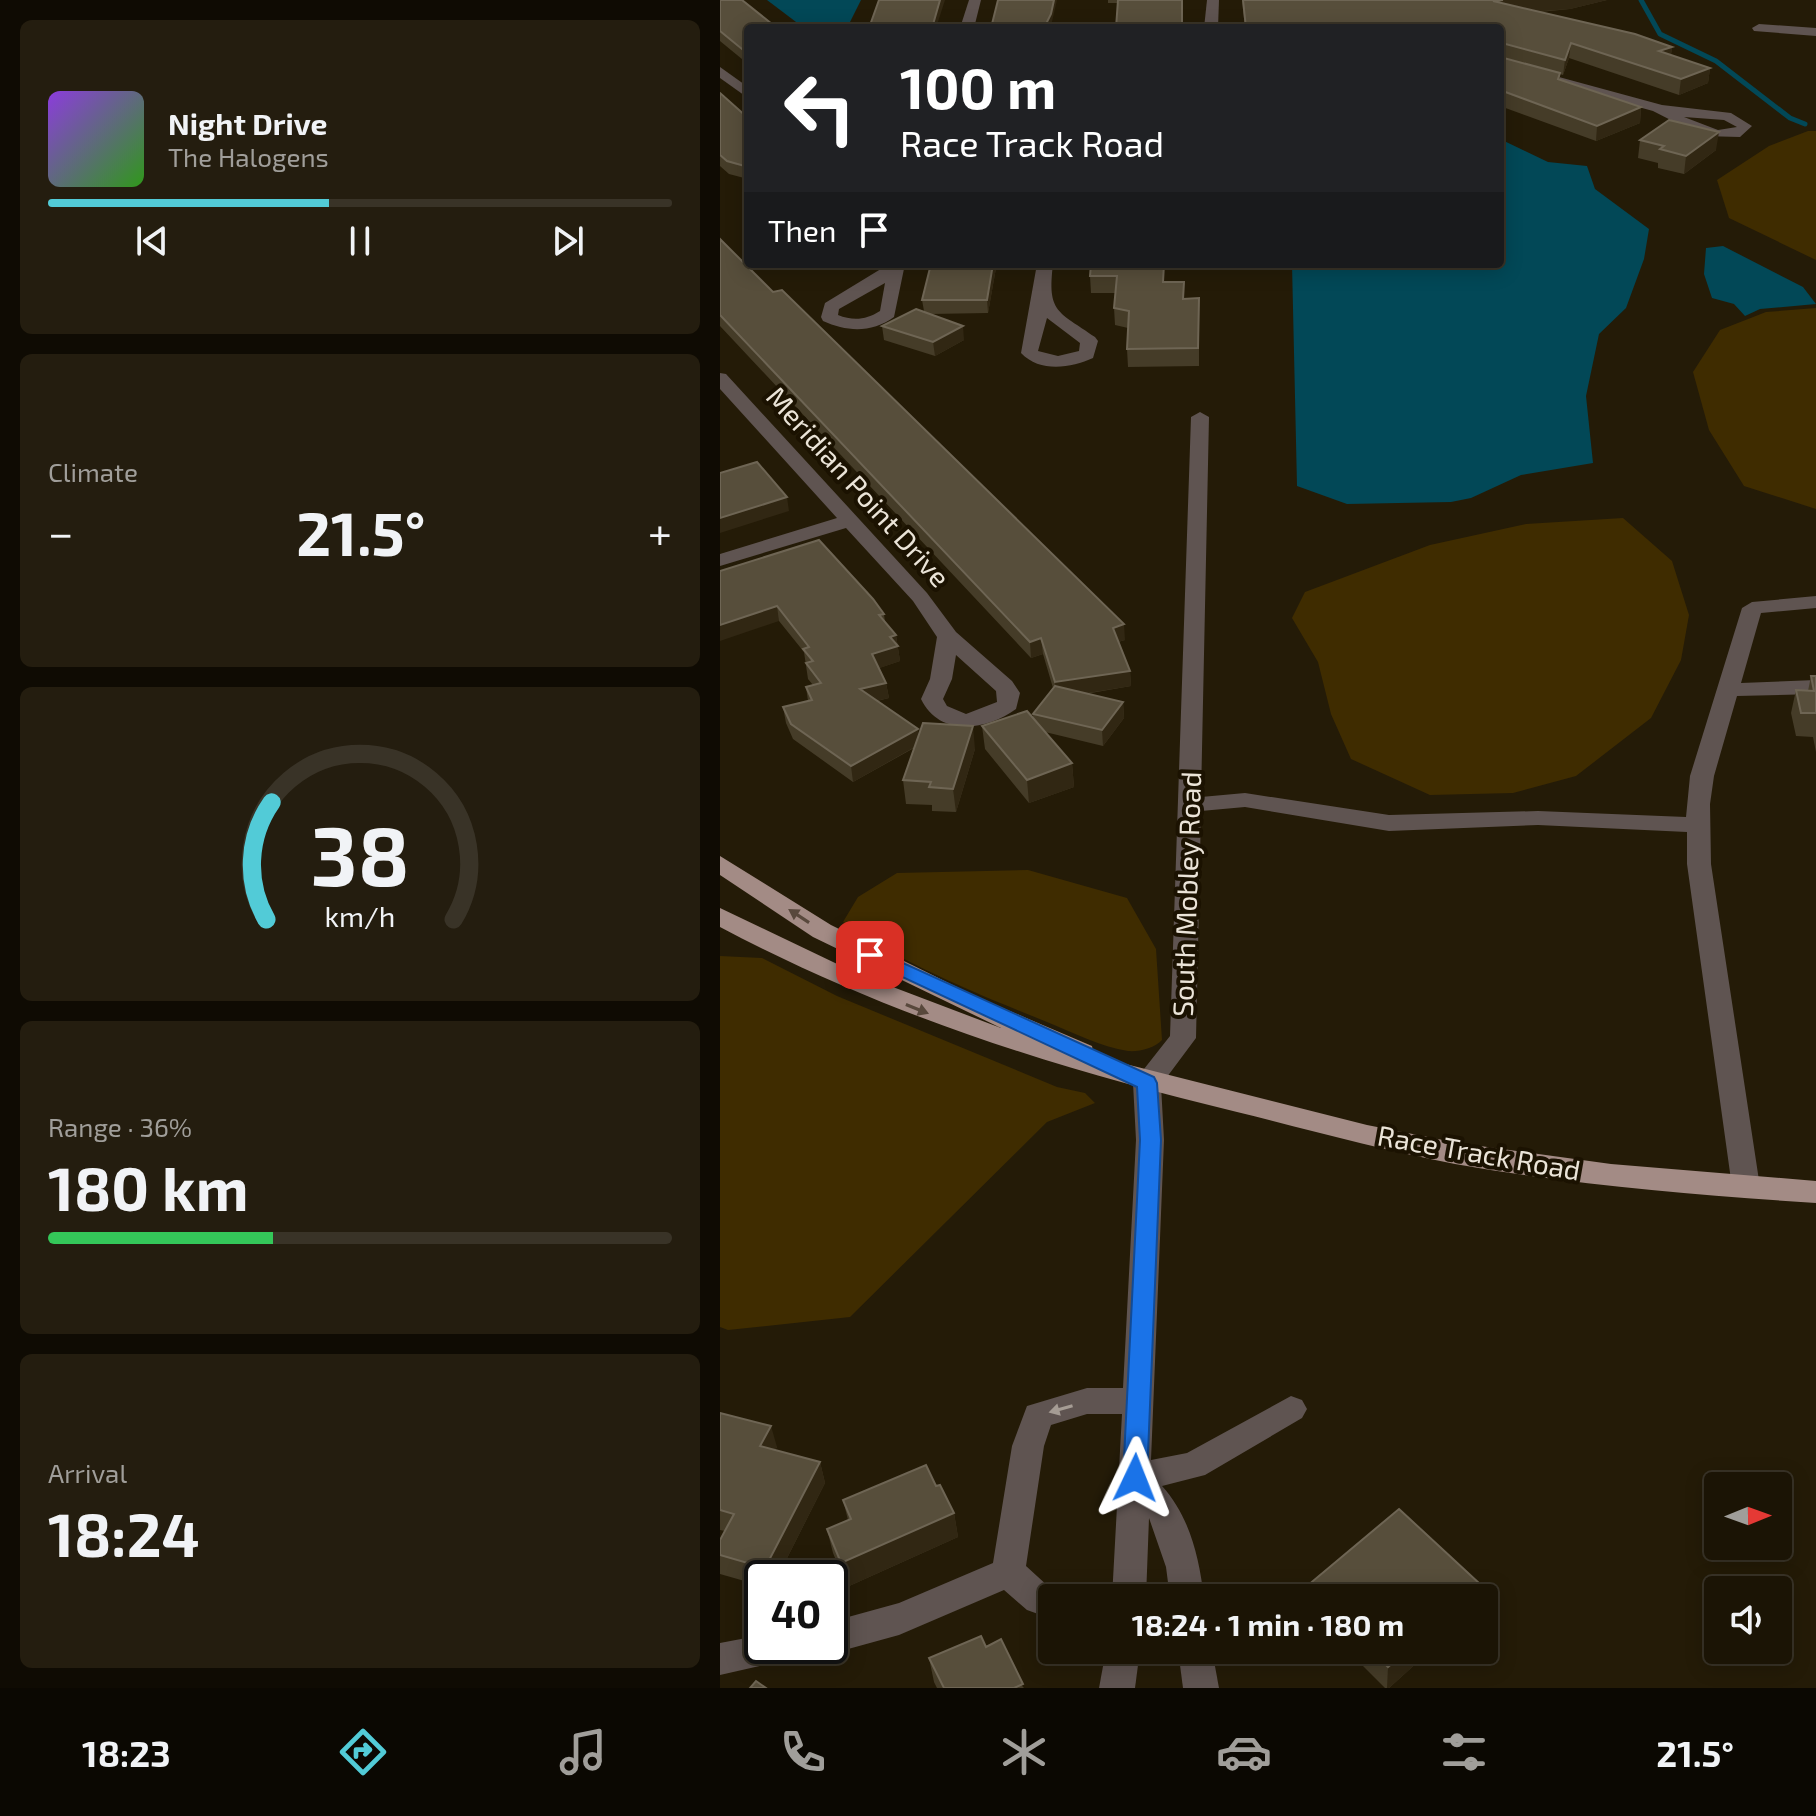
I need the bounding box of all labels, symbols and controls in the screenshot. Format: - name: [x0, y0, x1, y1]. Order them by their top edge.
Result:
- text: 100 m: [900, 53, 1056, 120]
- icon: left: [768, 56, 872, 160]
- text: Night Drive: [168, 105, 327, 141]
- text: Race Track Road: [900, 121, 1164, 164]
- text: The Halogens: [168, 141, 329, 172]
- icon: arrive: [852, 208, 896, 252]
- text: Then: [768, 212, 836, 248]
- icon: previous: [130, 219, 174, 263]
- icon: pause: [338, 219, 382, 263]
- icon: next: [546, 219, 590, 263]
- street label: Meridian Point Drive: [760, 379, 958, 593]
- text: Climate: [48, 456, 138, 487]
- text: 21.5°: [296, 496, 425, 568]
- text: −: [48, 505, 74, 558]
- text: +: [648, 505, 672, 558]
- street label: South Mobley Road: [1165, 771, 1207, 1017]
- text: 38: [310, 803, 410, 903]
- text: km/h: [325, 898, 395, 933]
- one-way arrow: [788, 909, 810, 924]
- pin: [836, 921, 904, 989]
- icon: arrive: [848, 933, 892, 977]
- one-way arrow: [905, 1002, 929, 1015]
- text: Range · 36%: [48, 1111, 192, 1142]
- street label: Race Track Road: [1375, 1117, 1583, 1187]
- text: 180 km: [48, 1151, 249, 1223]
- one-way arrow: [1049, 1403, 1073, 1416]
- position arrow: [1093, 1436, 1177, 1520]
- text: Arrival: [48, 1457, 127, 1488]
- north arrow: [1704, 1472, 1792, 1560]
- map controls: [1704, 1472, 1792, 1664]
- text: 18:24: [48, 1497, 200, 1569]
- speed limit sign: 40: [744, 1560, 848, 1664]
- button: sound: [1704, 1576, 1792, 1664]
- text: 18:24 · 1 min · 180 m: [1132, 1606, 1404, 1642]
- icon: directions: [335, 1724, 391, 1780]
- icon: music: [555, 1724, 611, 1780]
- icon: phone: [775, 1724, 831, 1780]
- icon: climate: [996, 1724, 1052, 1780]
- icon: car: [1216, 1724, 1272, 1780]
- icon: filters: [1436, 1724, 1492, 1780]
- text: 18:23: [82, 1731, 171, 1774]
- text: 21.5°: [1656, 1731, 1734, 1774]

